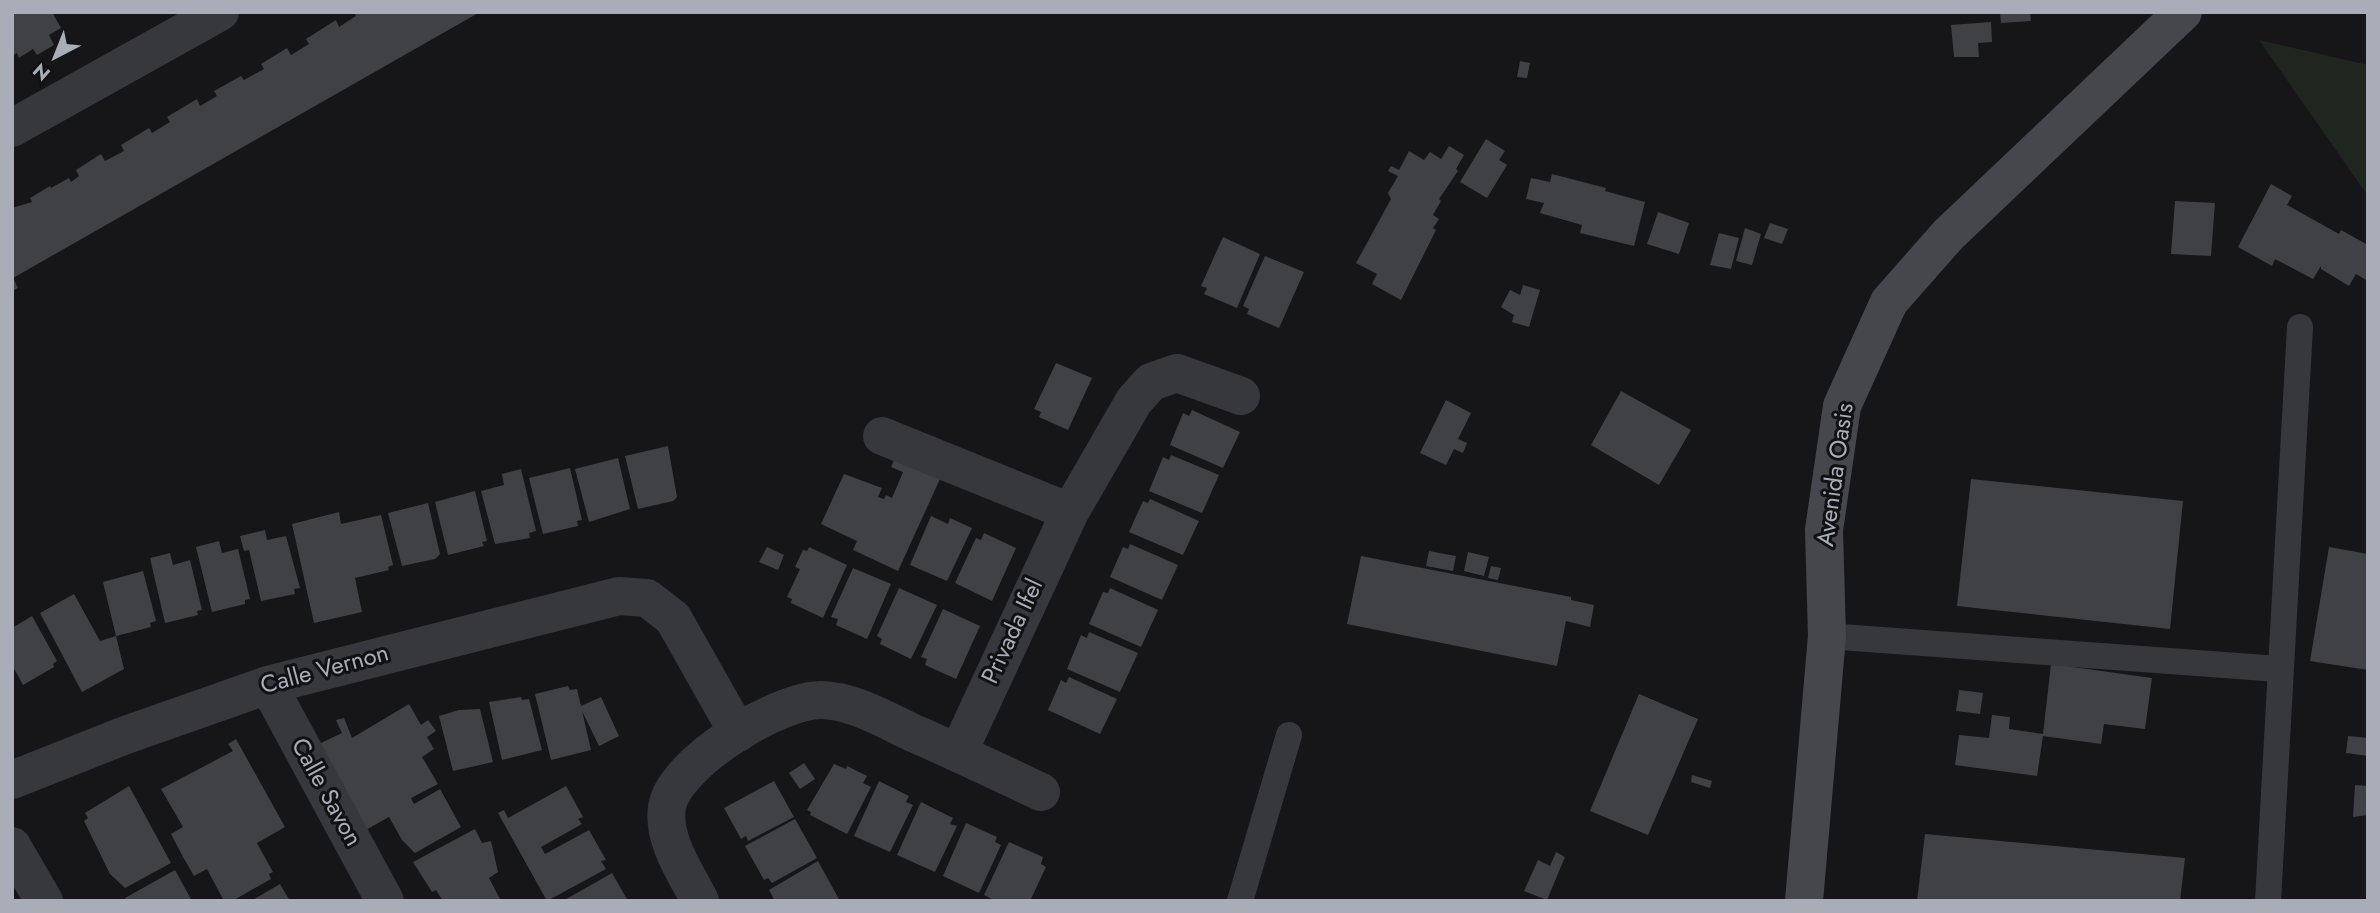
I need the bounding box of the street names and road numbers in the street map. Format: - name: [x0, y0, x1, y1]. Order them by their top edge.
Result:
- street label: Avenida Oasis: [1813, 401, 1861, 549]
- street label: Privada Ifel: [977, 575, 1051, 689]
- street label: Calle Vernon: [258, 640, 392, 702]
- street label: Calle Savon: [284, 734, 366, 852]

